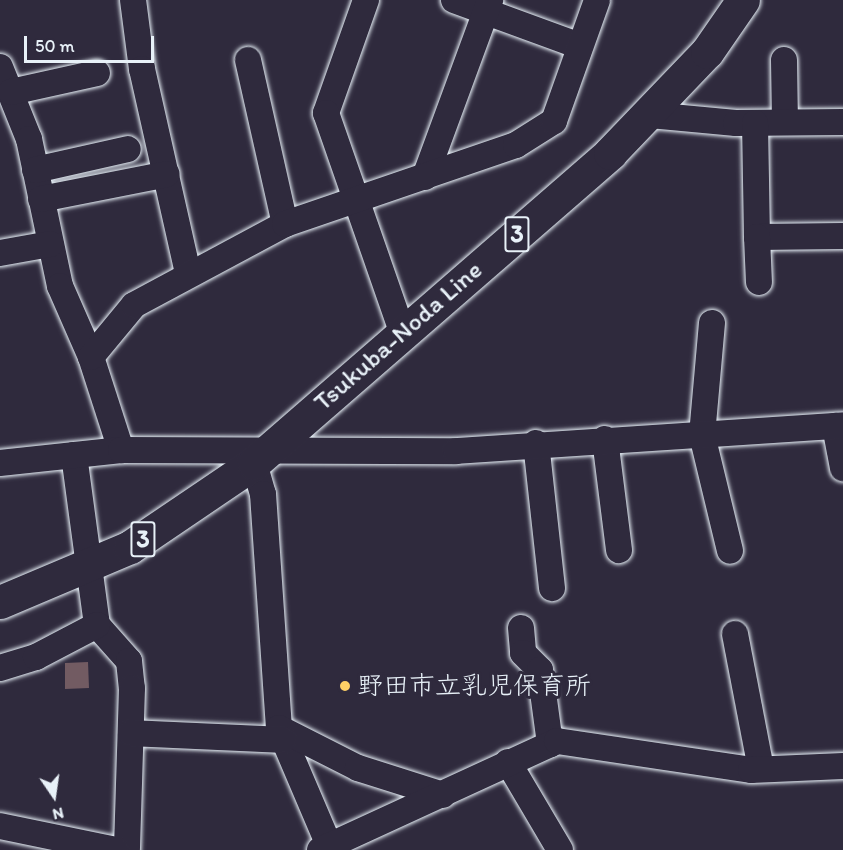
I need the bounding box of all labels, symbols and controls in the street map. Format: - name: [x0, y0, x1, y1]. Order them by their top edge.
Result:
- scale bar: [27, 24, 158, 62]
- text: 50 m: [35, 35, 75, 57]
- road number: 3: [504, 213, 530, 255]
- street label: Tsukuba-Noda Line: [307, 254, 489, 418]
- road number: 3: [130, 518, 156, 560]
- place label: 野田市立乳児保育所: [357, 670, 591, 702]
- marker: 野田市立乳児保育所: [338, 679, 352, 693]
- north arrow: [24, 766, 84, 826]
- text: N: [51, 804, 66, 824]

